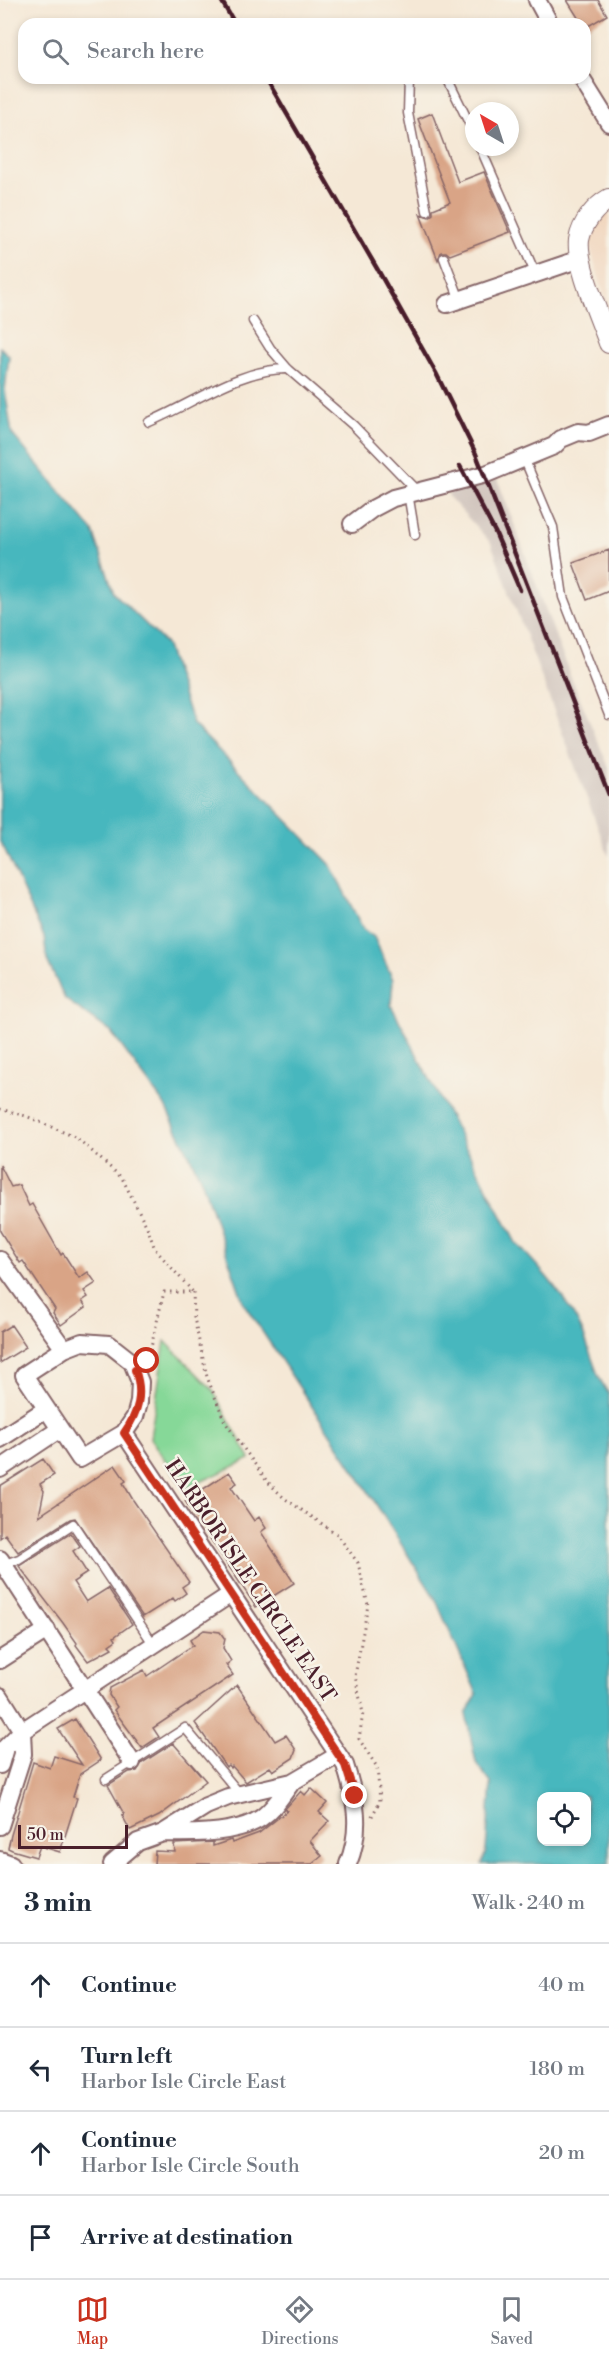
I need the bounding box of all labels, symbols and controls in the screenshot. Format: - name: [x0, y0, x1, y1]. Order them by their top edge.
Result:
- search box: [18, 18, 591, 84]
- icon: search: [39, 35, 72, 68]
- text: Search here: [87, 38, 204, 65]
- north arrow: [465, 102, 519, 156]
- route start: [133, 1347, 159, 1373]
- street label: HARBOR ISLE CIRCLE EAST: [159, 1455, 341, 1708]
- route end: [341, 1782, 367, 1808]
- map controls: [537, 1792, 591, 1846]
- button: locate: [537, 1792, 591, 1846]
- scale bar: [18, 1822, 128, 1850]
- text: 50 m: [27, 1825, 64, 1845]
- text: 3 min: [24, 1887, 92, 1919]
- text: Walk · 240 m: [472, 1891, 585, 1916]
- icon: ahead: [24, 1969, 57, 2002]
- text: Continue: [81, 1972, 177, 1999]
- text: 40 m: [538, 1973, 585, 1998]
- text: Turn left: [81, 2043, 172, 2070]
- icon: left: [24, 2053, 57, 2086]
- text: 180 m: [530, 2057, 585, 2082]
- text: Harbor Isle Circle East: [81, 2070, 286, 2095]
- text: Continue: [81, 2127, 177, 2154]
- icon: ahead: [24, 2137, 57, 2170]
- text: 20 m: [539, 2141, 585, 2166]
- text: Harbor Isle Circle South: [81, 2154, 300, 2179]
- icon: arrive: [24, 2221, 57, 2254]
- text: Arrive at destination: [81, 2224, 293, 2251]
- tab: Map: [76, 2293, 109, 2349]
- tab: Directions: [261, 2293, 339, 2349]
- tab: Saved: [491, 2293, 533, 2349]

